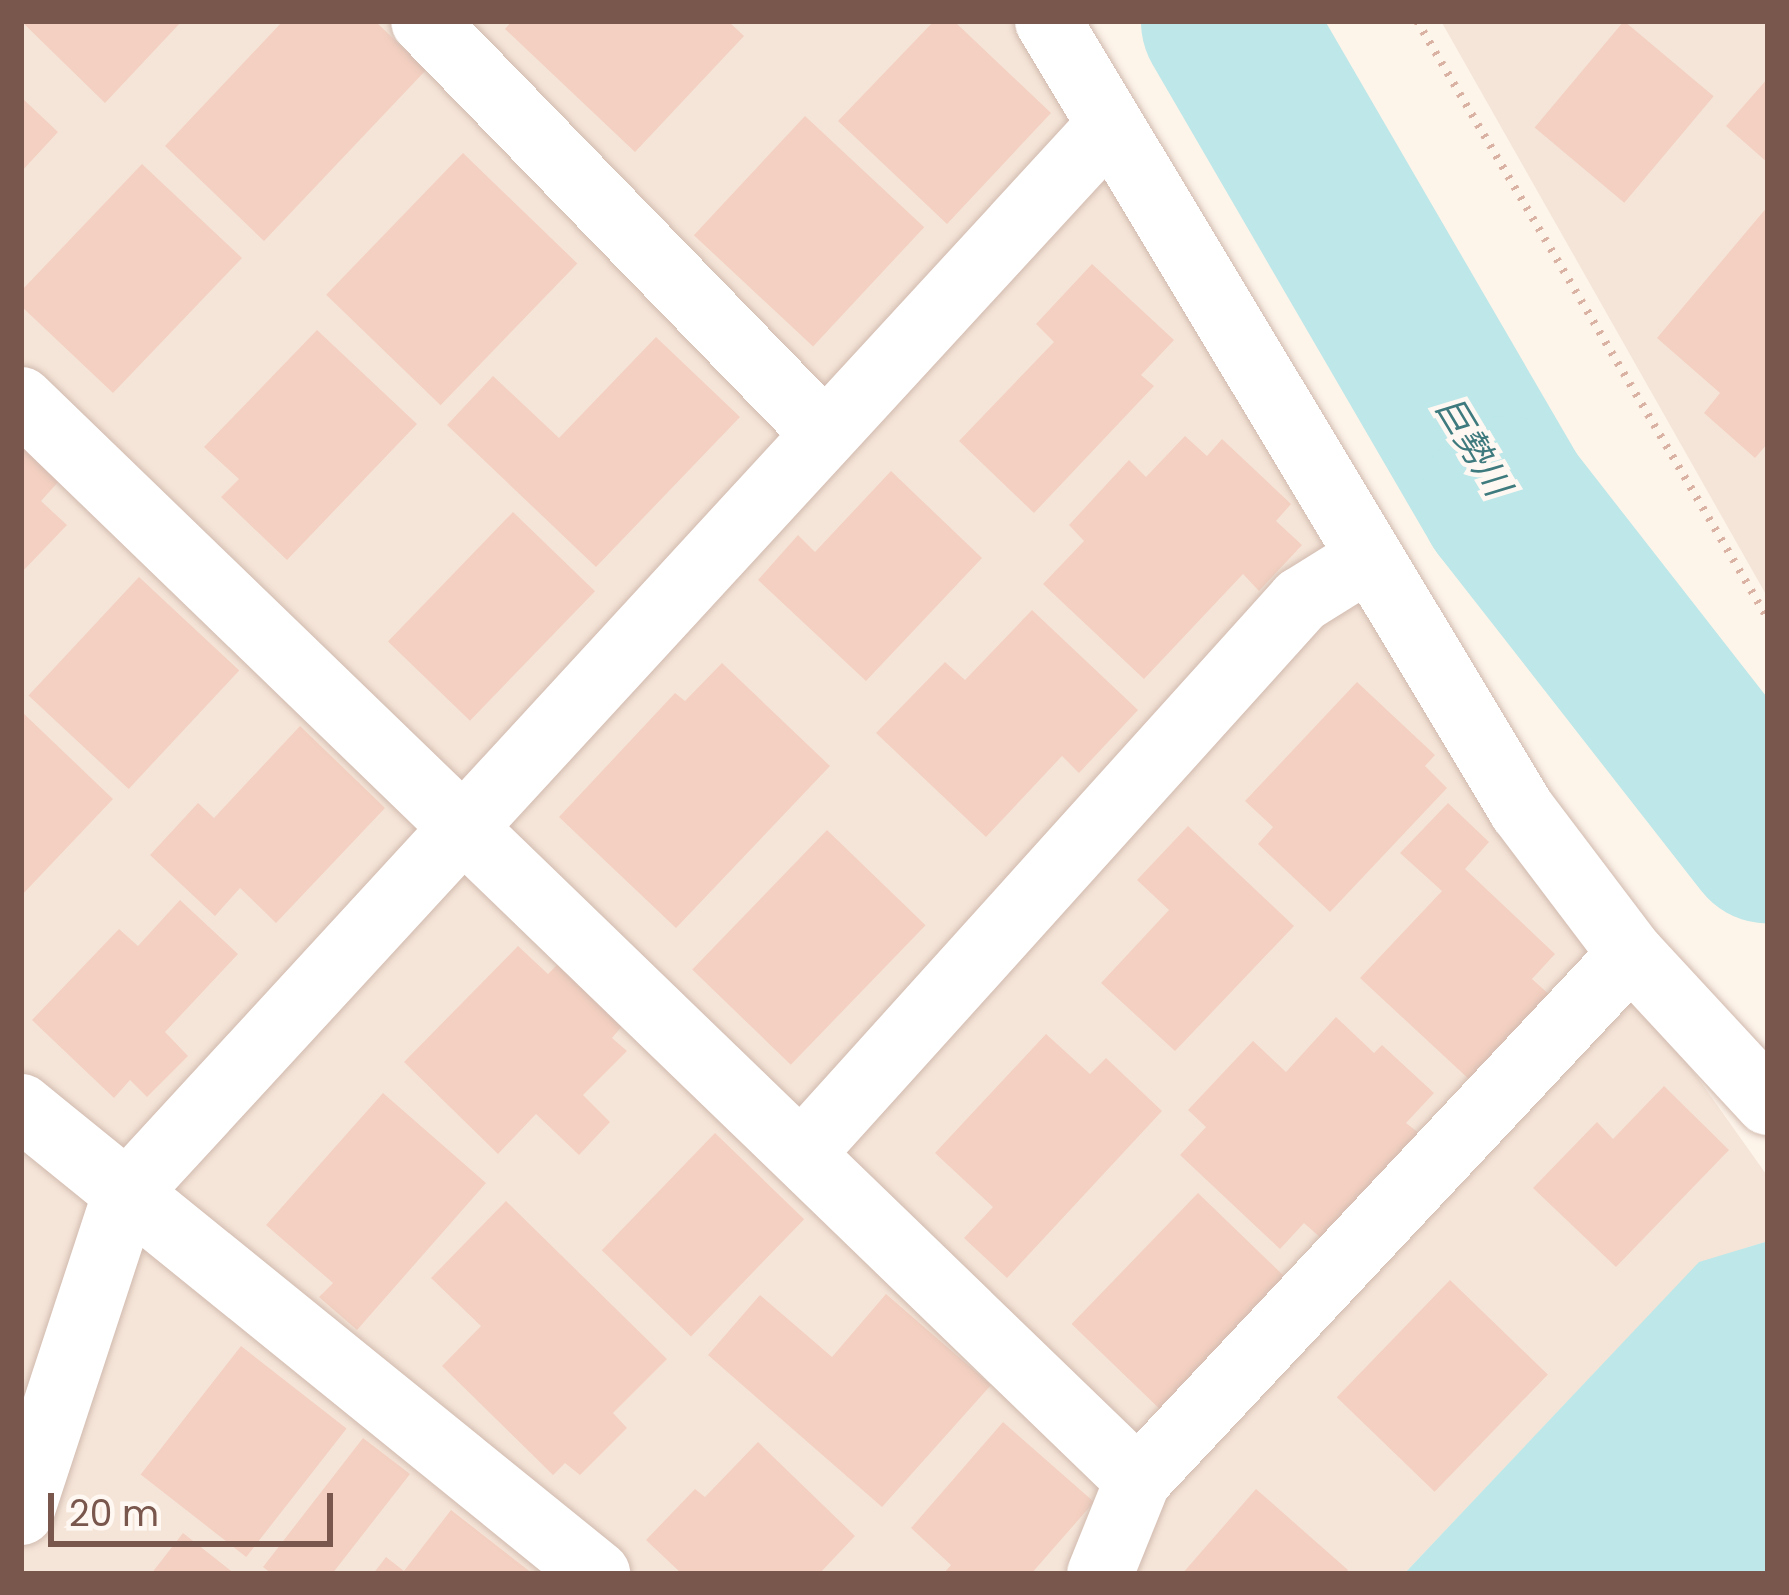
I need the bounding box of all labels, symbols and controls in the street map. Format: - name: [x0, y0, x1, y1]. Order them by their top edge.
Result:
- water label: 巨勢川: [1427, 389, 1519, 503]
- scale bar: [54, 1469, 339, 1543]
- text: 20 m: [69, 1488, 159, 1539]

